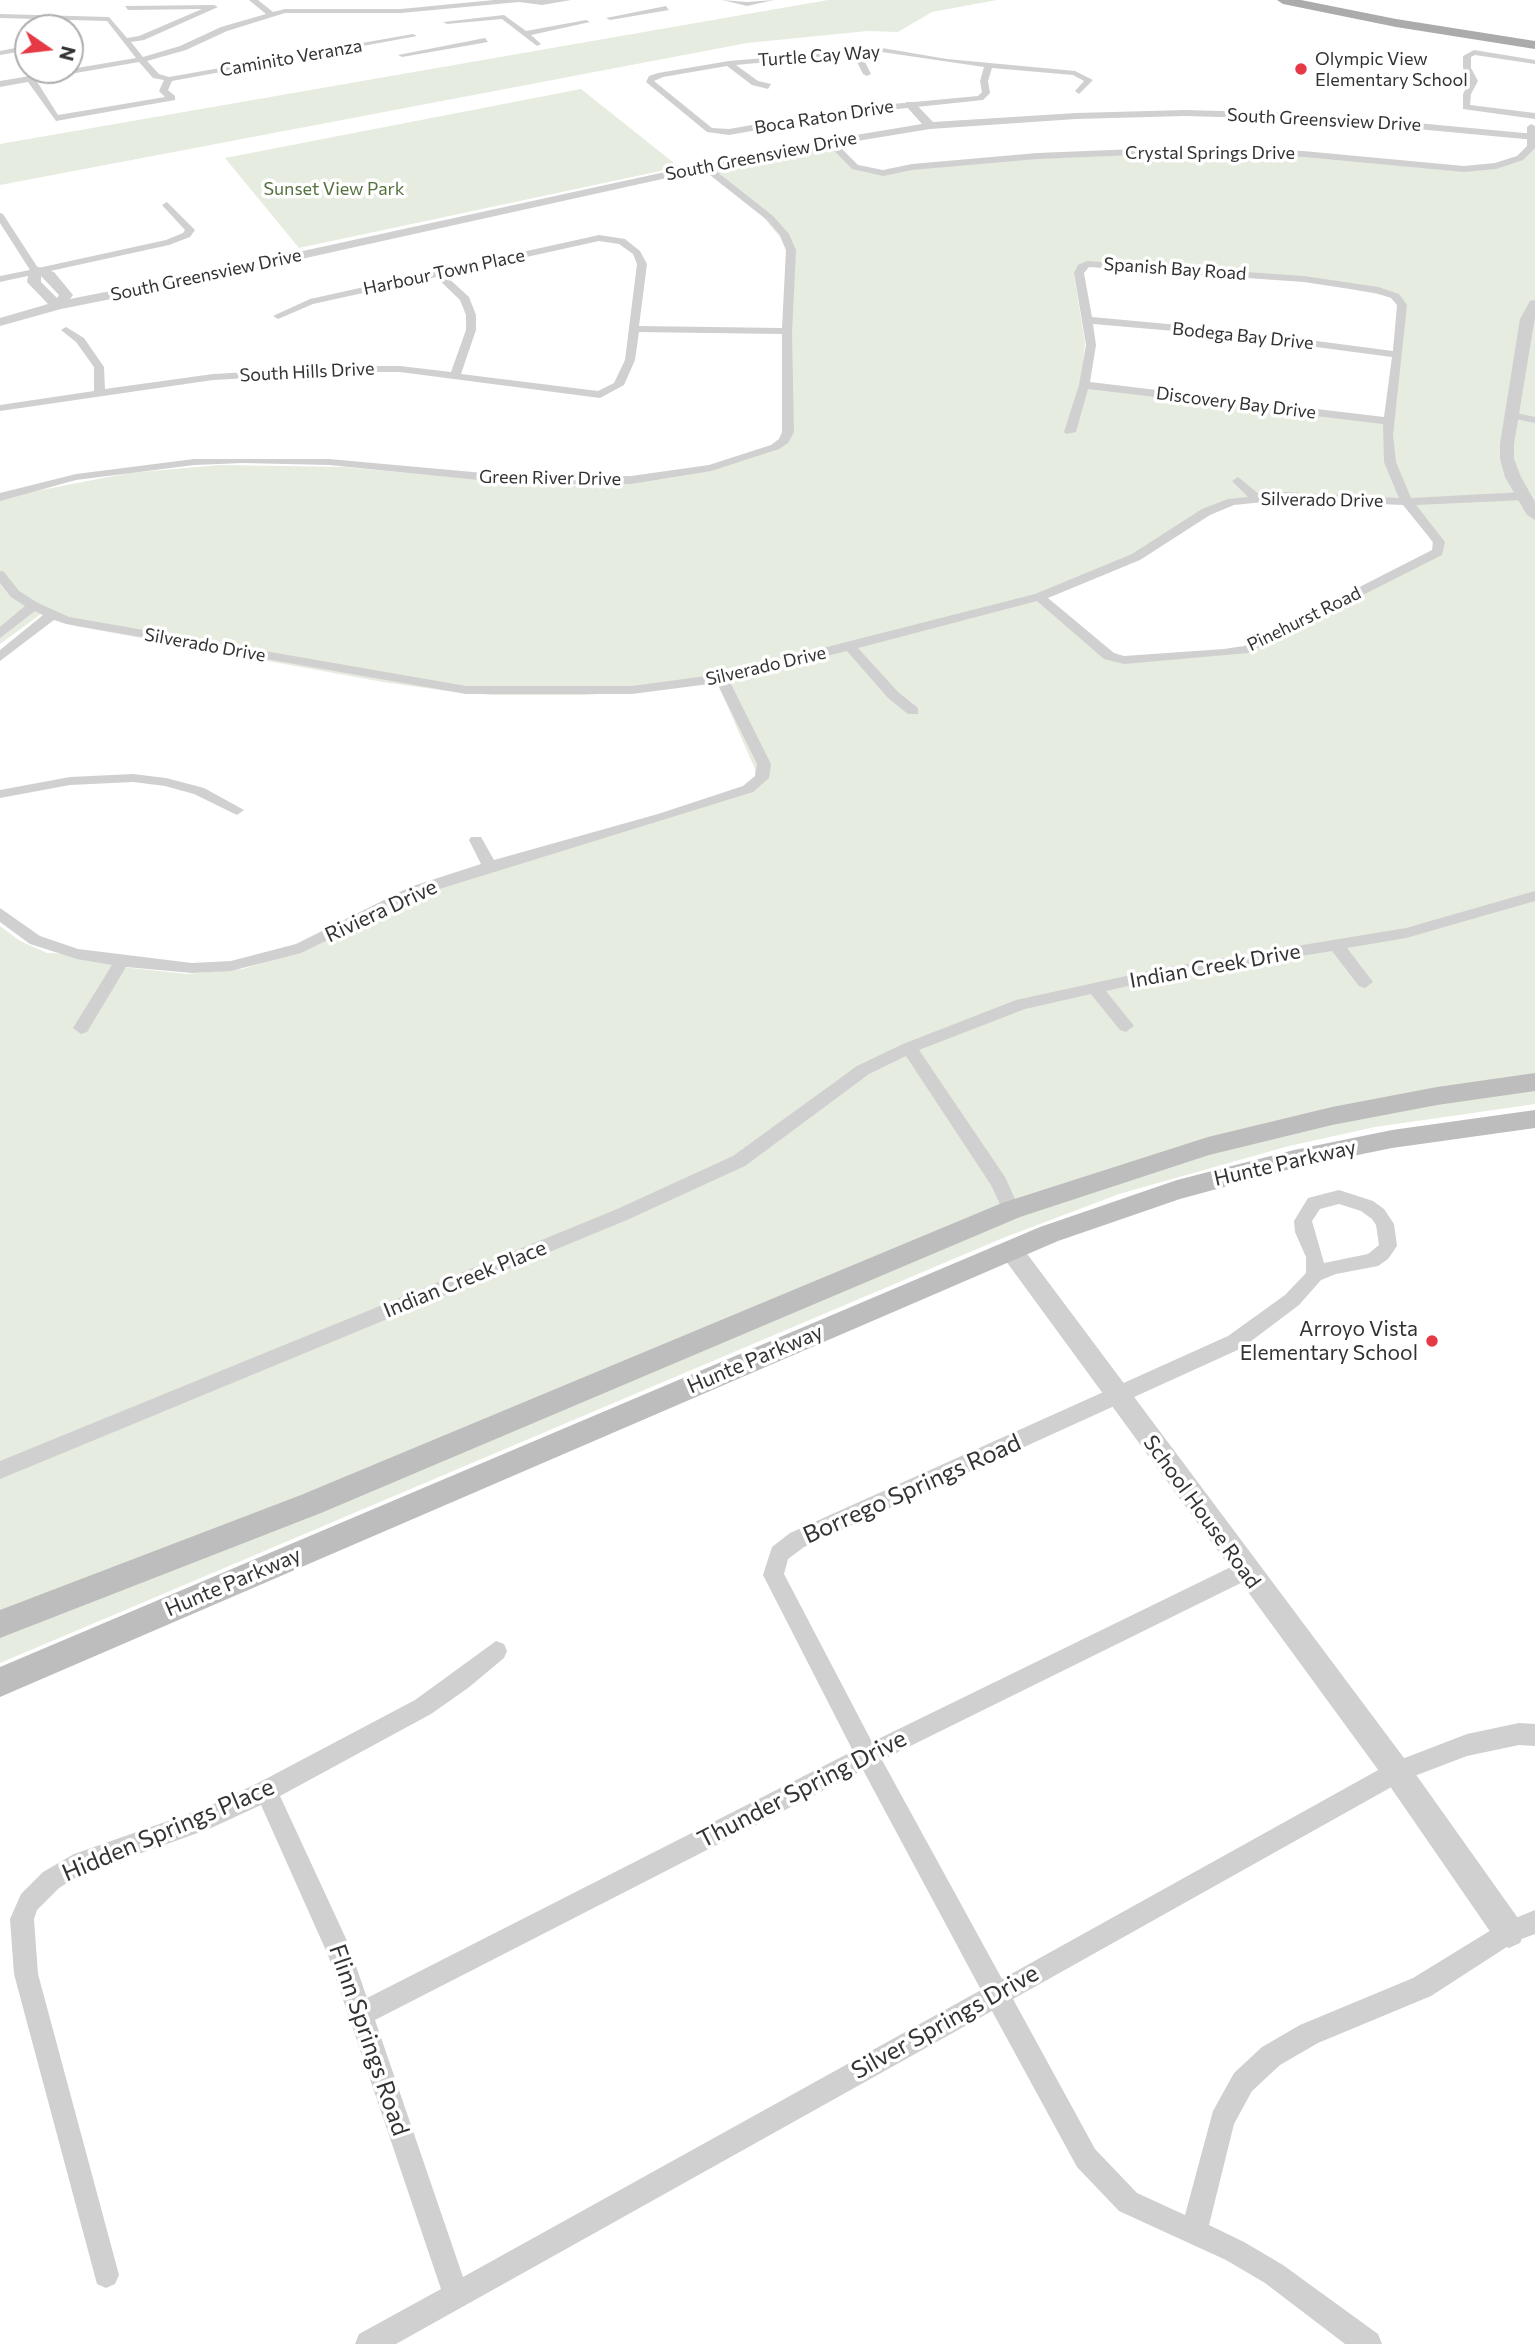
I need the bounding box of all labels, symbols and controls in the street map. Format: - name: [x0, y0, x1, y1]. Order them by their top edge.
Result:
- north arrow: [14, 14, 84, 84]
- street label: Caminito Veranza: [218, 35, 364, 81]
- street label: Turtle Cay Way: [757, 41, 881, 71]
- text: N: [55, 44, 81, 63]
- place label: Olympic View Elementary School: [1315, 48, 1468, 90]
- marker: Olympic View Elementary School: [1293, 61, 1309, 77]
- street label: Boca Raton Drive: [753, 95, 895, 139]
- street label: South Greensview Drive: [1226, 104, 1422, 136]
- street label: South Greensview Drive: [664, 127, 858, 185]
- street label: Crystal Springs Drive: [1125, 142, 1295, 164]
- park label: Sunset View Park: [263, 178, 405, 200]
- street label: South Greensview Drive: [109, 244, 303, 306]
- street label: Harbour Town Place: [361, 244, 527, 300]
- street label: Spanish Bay Road: [1103, 253, 1247, 285]
- street label: Bodega Bay Drive: [1171, 318, 1315, 354]
- street label: South Hills Drive: [239, 358, 375, 386]
- street label: Discovery Bay Drive: [1155, 382, 1317, 424]
- street label: Green River Drive: [479, 466, 621, 490]
- street label: Silverado Drive: [1260, 488, 1384, 512]
- street label: Pinehurst Road: [1244, 582, 1364, 656]
- street label: Silverado Drive: [143, 624, 267, 666]
- street label: Silverado Drive: [704, 642, 828, 690]
- street label: Riviera Drive: [321, 874, 441, 948]
- street label: Indian Creek Drive: [1128, 939, 1302, 993]
- street label: Hunte Parkway: [1211, 1134, 1359, 1192]
- street label: Indian Creek Place: [380, 1235, 550, 1323]
- place label: Arroyo Vista Elementary School: [1240, 1316, 1418, 1366]
- street label: Hunte Parkway: [683, 1319, 827, 1399]
- marker: Arroyo Vista Elementary School: [1424, 1333, 1440, 1349]
- street label: Borrego Springs Road: [799, 1428, 1025, 1550]
- street label: School House Road: [1138, 1431, 1266, 1593]
- street label: Hunte Parkway: [161, 1542, 305, 1622]
- street label: Thunder Spring Drive: [693, 1724, 911, 1854]
- street label: Hidden Springs Place: [58, 1772, 278, 1888]
- street label: Flinn Springs Road: [323, 1941, 415, 2139]
- street label: Silver Springs Drive: [846, 1959, 1044, 2085]

